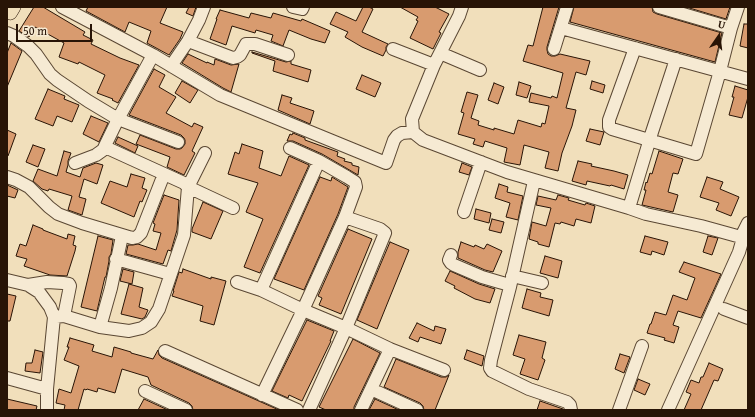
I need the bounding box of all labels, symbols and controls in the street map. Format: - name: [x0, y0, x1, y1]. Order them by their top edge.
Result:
- scale bar: [18, 16, 94, 42]
- north arrow: [699, 16, 739, 56]
- text: U: [716, 16, 727, 33]
- text: 50 m: [23, 22, 47, 39]

